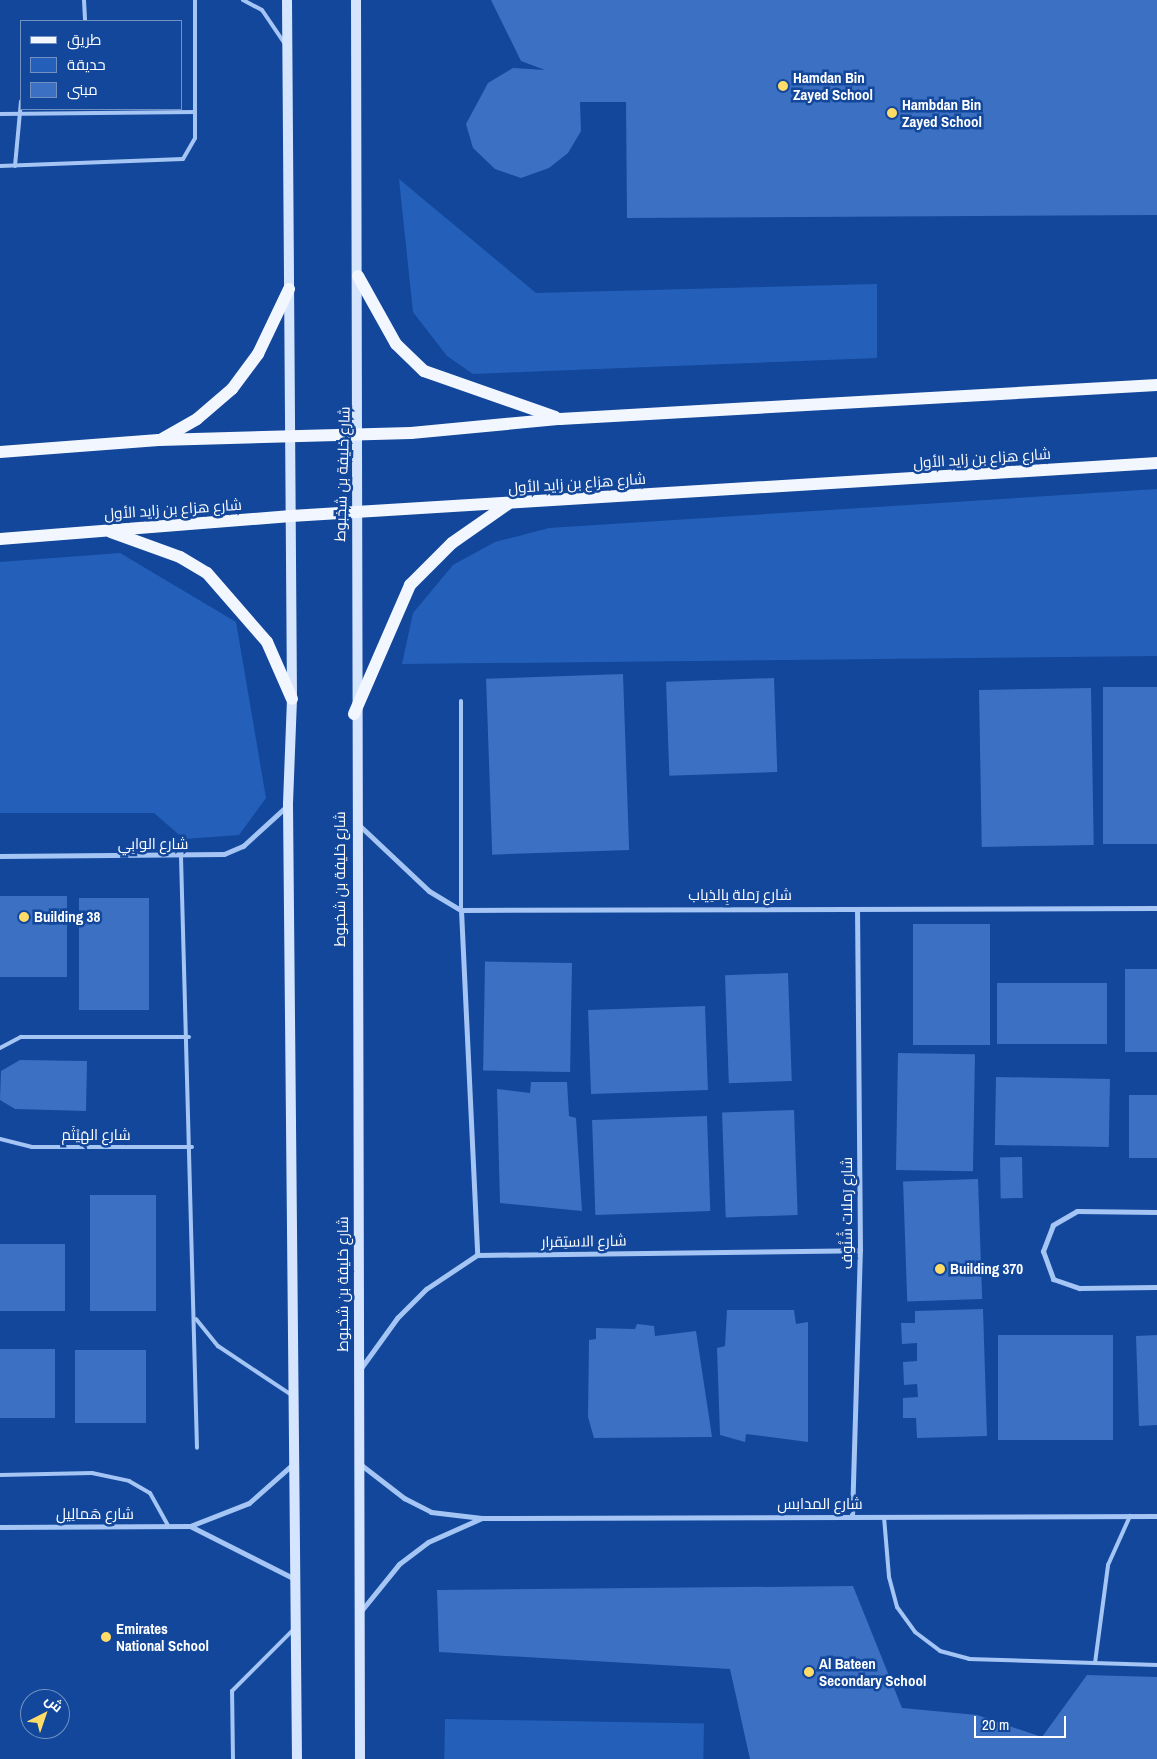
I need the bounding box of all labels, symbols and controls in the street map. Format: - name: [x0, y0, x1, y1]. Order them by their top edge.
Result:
- legend: [20, 20, 182, 110]
- text: طريق: [67, 29, 101, 50]
- text: حديقة: [67, 54, 106, 75]
- place label: Hamdan Bin Zayed School: [793, 68, 873, 103]
- text: مبنى: [67, 79, 98, 100]
- marker: Hamdan Bin Zayed School: [777, 80, 789, 92]
- place label: Hambdan Bin Zayed School: [902, 95, 982, 130]
- marker: Hambdan Bin Zayed School: [886, 107, 898, 119]
- street label: شارع خليفة بن شخبوط: [331, 406, 353, 542]
- street label: شارع هزاع بن زايد الأول: [913, 444, 1051, 472]
- street label: شارع هزاع بن زايد الأول: [508, 469, 646, 497]
- street label: شارع هزاع بن زايد الأول: [104, 495, 242, 523]
- street label: شارع خليفة بن شخبوط: [331, 811, 349, 947]
- street label: شارع الوابِي: [118, 835, 188, 853]
- street label: شارع رَملة بِالذِياب: [688, 886, 792, 904]
- place label: Building 38: [34, 908, 100, 926]
- marker: Building 38: [18, 911, 30, 923]
- street label: شارع الهَيْثَم: [61, 1126, 131, 1144]
- street label: شارع رَملات شُنُوف: [838, 1157, 856, 1269]
- street label: شارع خليفة بن شخبوط: [334, 1216, 352, 1352]
- street label: شارع الاستِقرار: [541, 1231, 627, 1251]
- place label: Building 370: [950, 1260, 1023, 1278]
- marker: Building 370: [934, 1263, 946, 1275]
- street label: شارع المدابس: [777, 1495, 863, 1513]
- street label: شارع هَمالِيل: [56, 1505, 134, 1523]
- place label: Emirates National School: [116, 1619, 209, 1654]
- marker: Emirates National School: [100, 1631, 112, 1643]
- place label: Al Bateen Secondary School: [819, 1654, 926, 1689]
- marker: Al Bateen Secondary School: [803, 1666, 815, 1678]
- north arrow: [20, 1689, 70, 1739]
- text: ش: [41, 1691, 67, 1716]
- scale bar: [977, 1706, 1070, 1738]
- text: 20 m: [982, 1714, 1009, 1735]

